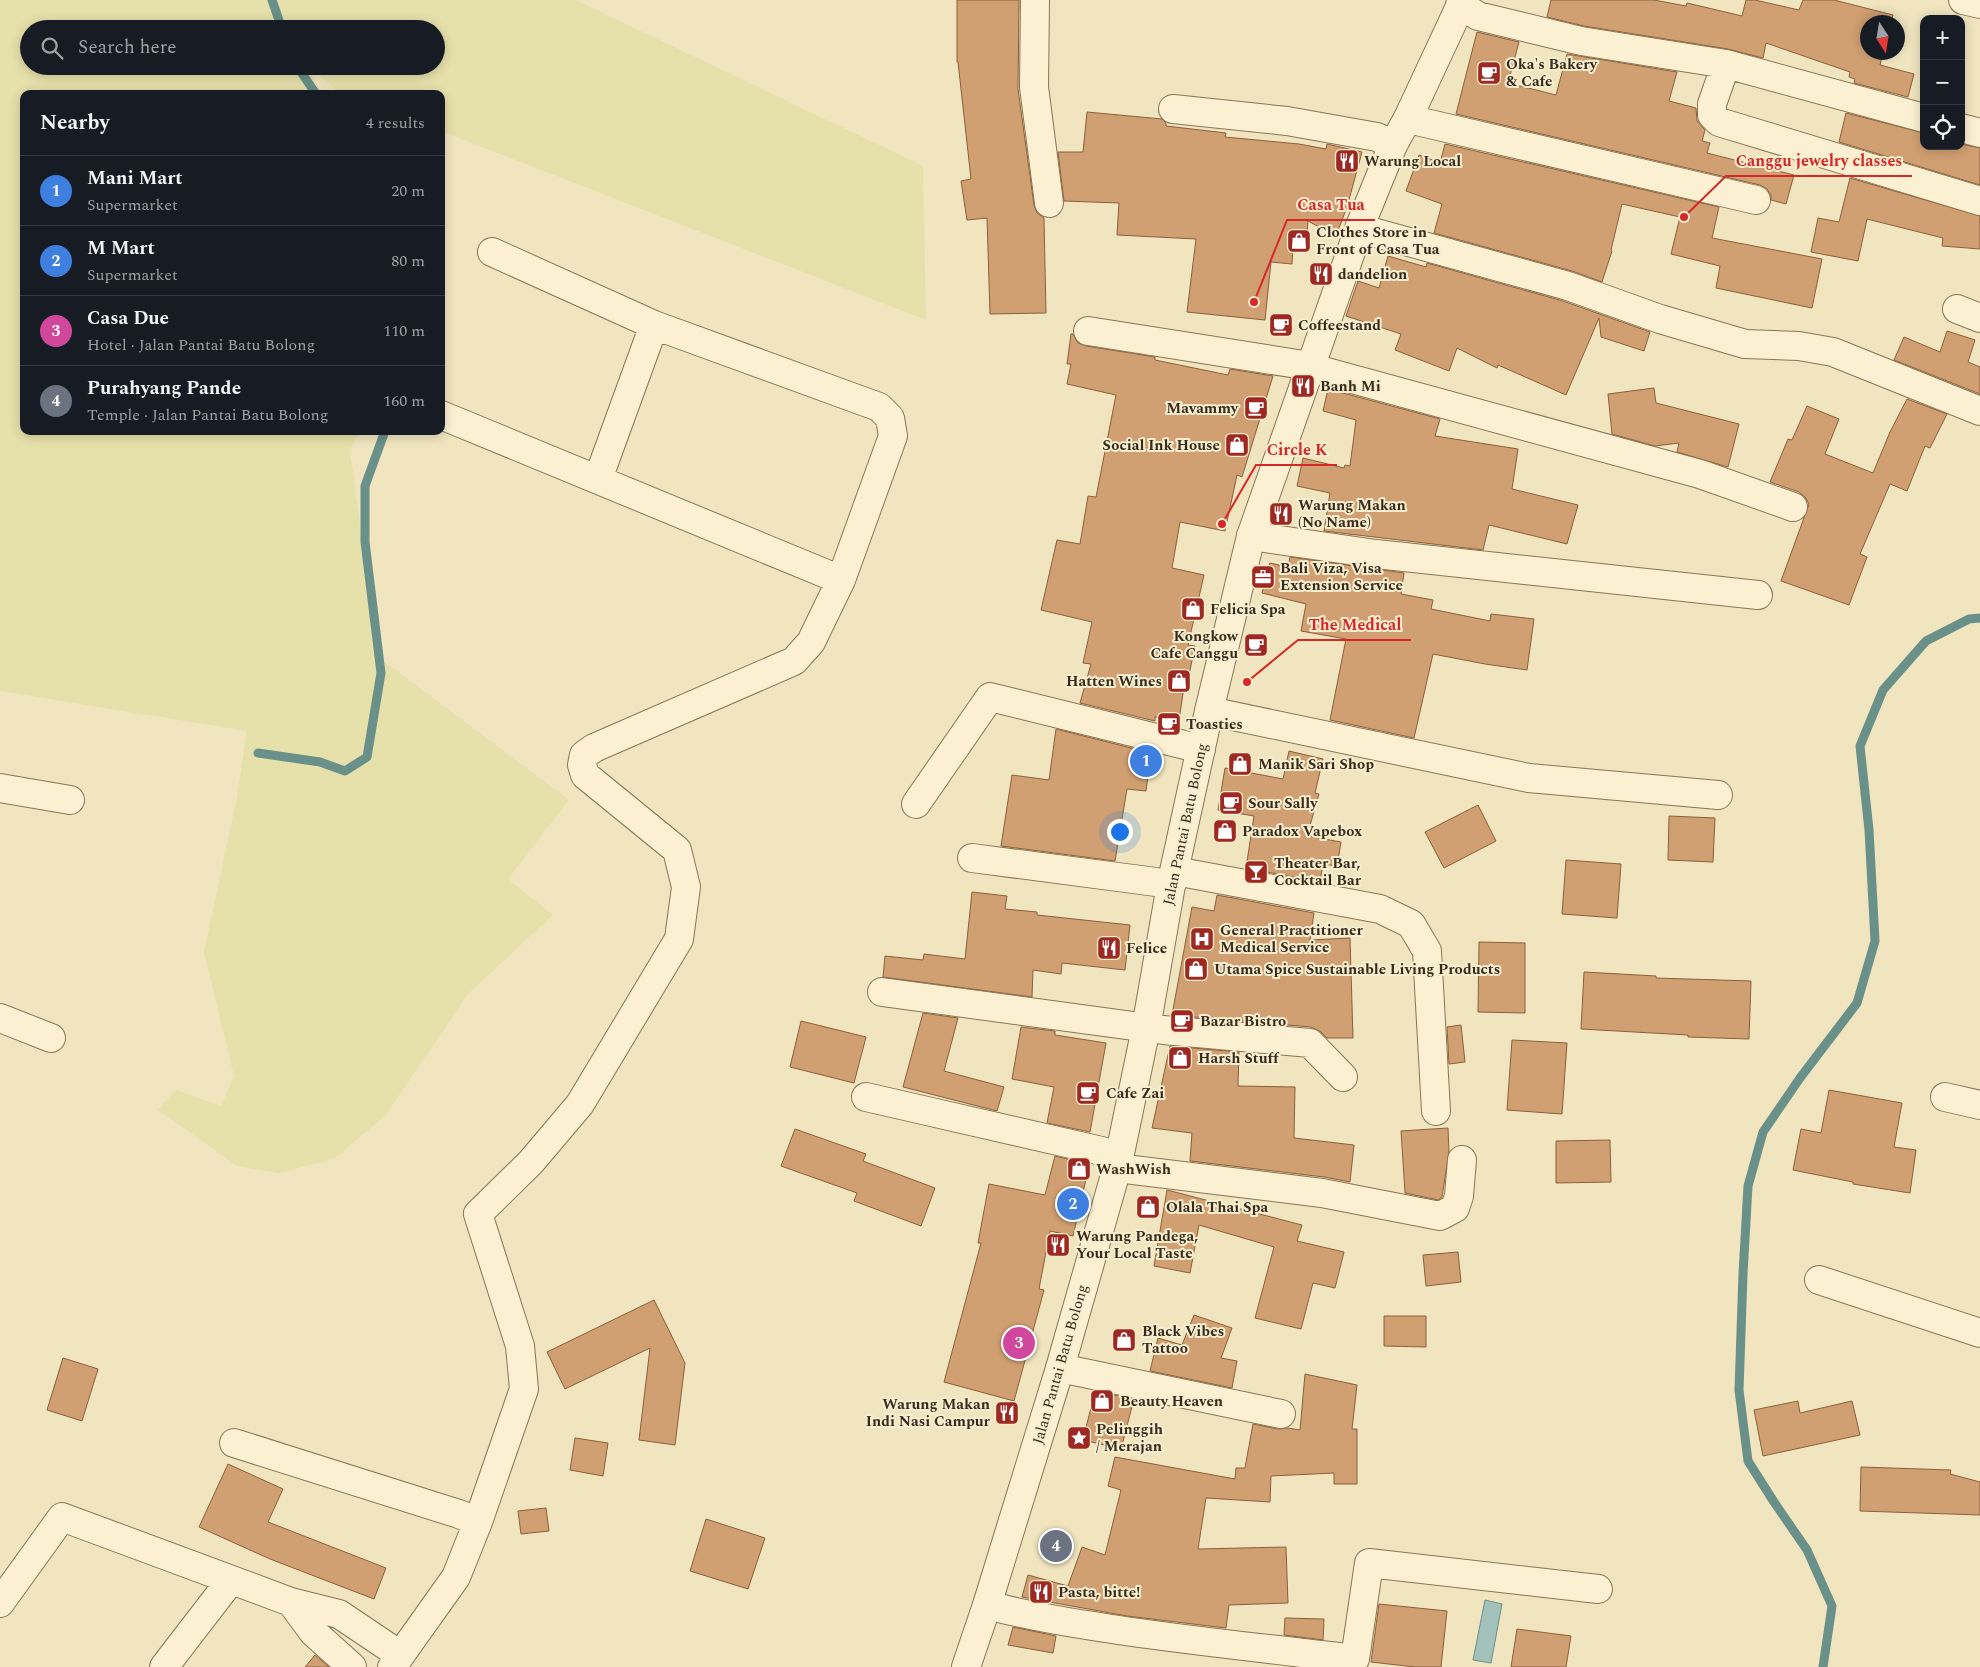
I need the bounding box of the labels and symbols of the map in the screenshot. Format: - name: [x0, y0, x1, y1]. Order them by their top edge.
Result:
- north arrow: [1860, 15, 1905, 60]
- place label: Oka's Bakery & Cafe: [1506, 53, 1598, 93]
- cafe icon: Oka's Bakery & Cafe: [1476, 60, 1502, 86]
- callout: Canggu jewelry classes: [1726, 145, 1912, 176]
- restaurant icon: Warung Local: [1334, 148, 1360, 174]
- text: Canggu jewelry classes: [1736, 149, 1902, 173]
- place label: Warung Local: [1364, 150, 1461, 173]
- callout: Casa Tua: [1287, 189, 1375, 220]
- text: Casa Tua: [1297, 193, 1366, 217]
- place label: Clothes Store in Front of Casa Tua: [1316, 221, 1440, 261]
- shop icon: Clothes Store in Front of Casa Tua: [1286, 228, 1312, 254]
- restaurant icon: dandelion: [1308, 261, 1334, 287]
- place label: dandelion: [1338, 263, 1407, 286]
- cafe icon: Coffeestand: [1268, 312, 1294, 338]
- place label: Coffeestand: [1298, 314, 1381, 337]
- restaurant icon: Banh Mi: [1290, 373, 1316, 399]
- place label: Banh Mi: [1320, 375, 1381, 398]
- cafe icon: Mavammy: [1243, 395, 1269, 421]
- place label: Mavammy: [1166, 397, 1239, 420]
- shop icon: Social Ink House: [1224, 432, 1250, 458]
- place label: Social Ink House: [1102, 434, 1220, 457]
- callout: Circle K: [1256, 434, 1337, 465]
- text: Circle K: [1267, 438, 1328, 462]
- place label: Warung Makan (No Name): [1298, 494, 1406, 534]
- restaurant icon: Warung Makan (No Name): [1268, 501, 1294, 527]
- place label: Bali Viza, Visa Extension Service: [1280, 557, 1403, 597]
- office icon: Bali Viza, Visa Extension Service: [1250, 564, 1276, 590]
- shop icon: Felicia Spa: [1180, 596, 1206, 622]
- place label: Felicia Spa: [1210, 598, 1286, 621]
- callout: The Medical: [1298, 609, 1411, 640]
- text: The Medical: [1309, 613, 1401, 637]
- place label: Kongkow Cafe Canggu: [1150, 625, 1239, 665]
- cafe icon: Kongkow Cafe Canggu: [1243, 632, 1269, 658]
- shop icon: Hatten Wines: [1166, 668, 1192, 694]
- place label: Hatten Wines: [1066, 670, 1162, 693]
- cafe icon: Toasties: [1156, 711, 1182, 737]
- place label: Toasties: [1186, 713, 1243, 736]
- street label: Jalan Pantai Batu Bolong: [1157, 741, 1214, 907]
- pin: 1: [1130, 742, 1162, 780]
- shop icon: Manik Sari Shop: [1227, 751, 1253, 777]
- place label: Manik Sari Shop: [1258, 753, 1374, 776]
- cafe icon: Sour Sally: [1218, 790, 1244, 816]
- place label: Sour Sally: [1248, 792, 1318, 815]
- shop icon: Paradox Vapebox: [1212, 818, 1238, 844]
- your location: [1107, 819, 1133, 845]
- place label: Paradox Vapebox: [1242, 820, 1362, 843]
- place label: Theater Bar, Cocktail Bar: [1274, 852, 1362, 892]
- bar icon: Theater Bar, Cocktail Bar: [1243, 859, 1269, 885]
- place label: General Practitioner Medical Service: [1220, 919, 1364, 959]
- hospital icon: General Practitioner Medical Service: [1189, 926, 1215, 952]
- restaurant icon: Felice: [1096, 935, 1122, 961]
- place label: Felice: [1126, 937, 1167, 960]
- shop icon: Utama Spice Sustainable Living Products: [1183, 956, 1209, 982]
- place label: Utama Spice Sustainable Living Products: [1214, 958, 1500, 981]
- cafe icon: Bazar Bistro: [1169, 1008, 1195, 1034]
- place label: Bazar Bistro: [1200, 1010, 1286, 1033]
- shop icon: Harsh Stuff: [1167, 1045, 1193, 1071]
- place label: Harsh Stuff: [1198, 1047, 1279, 1070]
- cafe icon: Cafe Zai: [1075, 1080, 1101, 1106]
- place label: Cafe Zai: [1106, 1082, 1164, 1105]
- shop icon: WashWish: [1066, 1156, 1092, 1182]
- place label: WashWish: [1096, 1158, 1171, 1181]
- pin: 2: [1057, 1185, 1089, 1223]
- shop icon: Olala Thai Spa: [1135, 1194, 1161, 1220]
- place label: Olala Thai Spa: [1166, 1196, 1268, 1219]
- place label: Warung Pandega, Your Local Taste: [1076, 1225, 1198, 1265]
- restaurant icon: Warung Pandega, Your Local Taste: [1045, 1232, 1071, 1258]
- street label: Jalan Pantai Batu Bolong: [1027, 1281, 1094, 1447]
- place label: Black Vibes Tattoo: [1142, 1320, 1224, 1360]
- pin: 3: [1003, 1324, 1035, 1362]
- shop icon: Black Vibes Tattoo: [1111, 1327, 1137, 1353]
- shop icon: Beauty Heaven: [1089, 1388, 1115, 1414]
- place label: Beauty Heaven: [1120, 1390, 1223, 1413]
- place label: Warung Makan Indi Nasi Campur: [866, 1393, 991, 1433]
- restaurant icon: Warung Makan Indi Nasi Campur: [994, 1400, 1020, 1426]
- place label: Pelinggih / Merajan: [1096, 1418, 1163, 1458]
- place icon: Pelinggih / Merajan: [1066, 1425, 1092, 1451]
- pin: 4: [1040, 1527, 1072, 1565]
- restaurant icon: Pasta, bitte!: [1028, 1579, 1054, 1605]
- place label: Pasta, bitte!: [1058, 1581, 1140, 1604]

